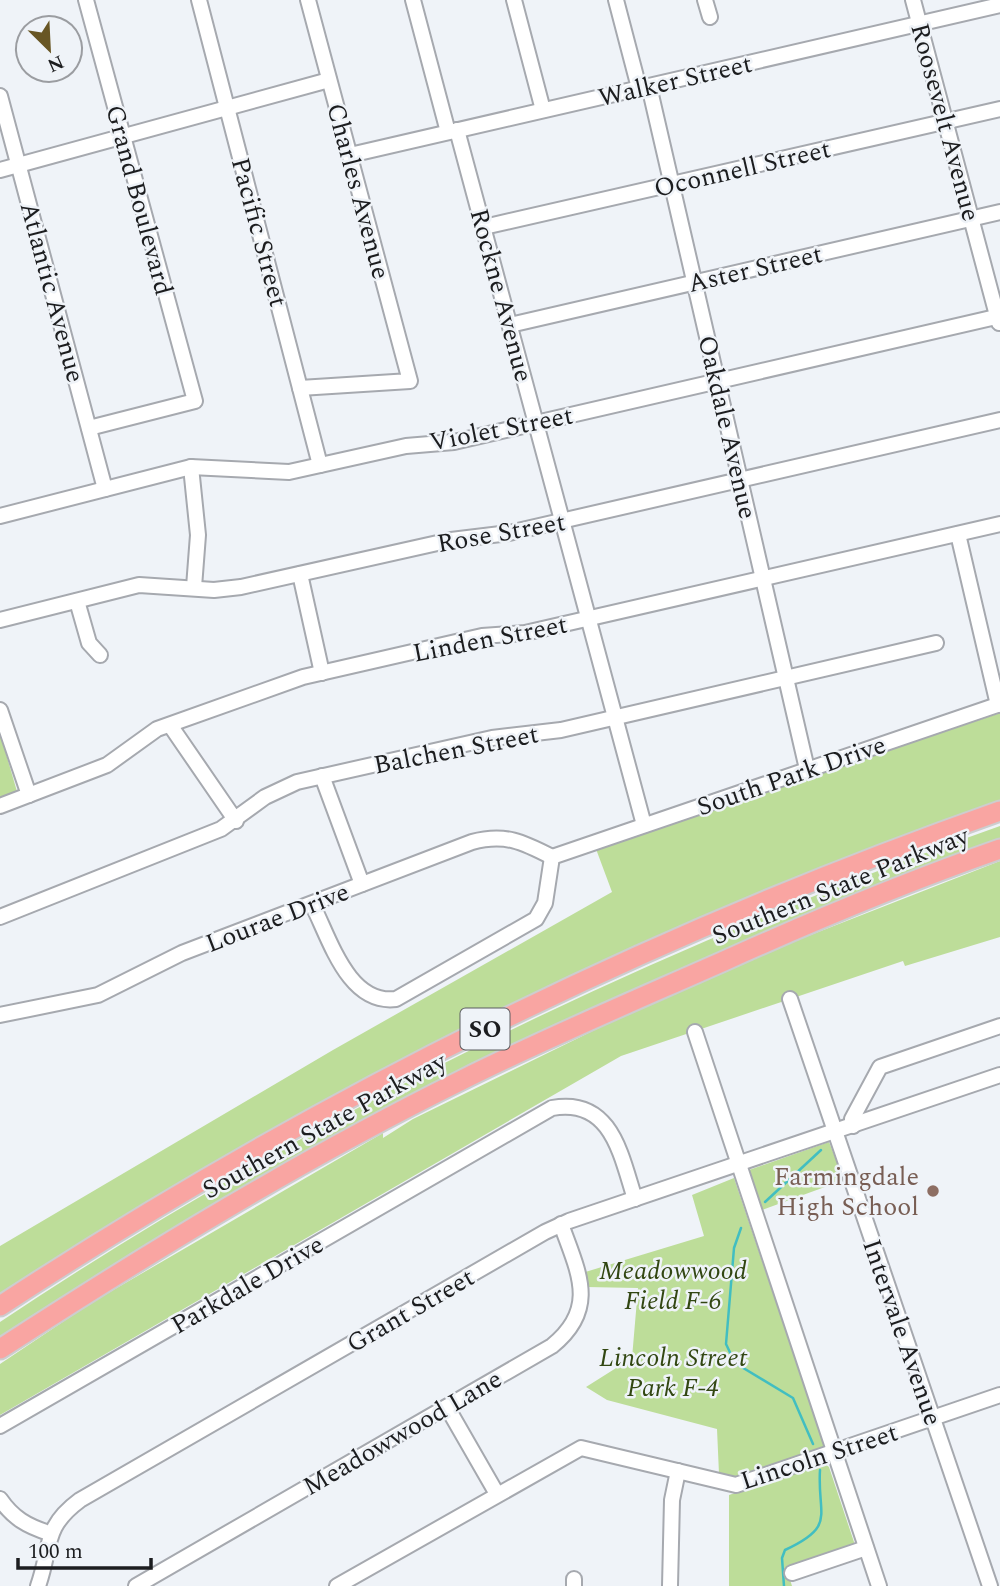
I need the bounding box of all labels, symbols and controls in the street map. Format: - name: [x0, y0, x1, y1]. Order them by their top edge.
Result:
- north arrow: [14, 14, 84, 84]
- street label: Roosevelt Avenue: [899, 19, 991, 226]
- street label: Walker Street: [594, 44, 756, 118]
- text: N: [42, 47, 68, 80]
- street label: Charles Avenue: [315, 99, 401, 284]
- street label: Grand Boulevard: [94, 101, 184, 300]
- street label: Oconnell Street: [650, 129, 835, 209]
- street label: Pacific Street: [220, 153, 298, 312]
- street label: Atlantic Avenue: [9, 197, 95, 387]
- street label: Rockne Avenue: [459, 204, 543, 387]
- street label: Aster Street: [684, 234, 826, 304]
- street label: Oakdale Avenue: [686, 332, 768, 523]
- street label: Violet Street: [426, 395, 576, 463]
- street label: Rose Street: [434, 502, 569, 564]
- street label: Linden Street: [409, 604, 571, 674]
- street label: Balchen Street: [370, 714, 542, 786]
- street label: South Park Drive: [691, 725, 891, 827]
- street label: Southern State Parkway: [706, 815, 976, 956]
- street label: Lourae Drive: [200, 872, 355, 964]
- road number: SO: [461, 1009, 510, 1050]
- street label: Southern State Parkway: [195, 1041, 455, 1210]
- place label: Farmingdale High School: [774, 1157, 919, 1227]
- marker: Farmingdale High School: [925, 1183, 941, 1199]
- street label: Parkdale Drive: [164, 1225, 331, 1345]
- street label: Intervale Avenue: [851, 1234, 953, 1431]
- park label: Meadowwood Field F-6: [599, 1251, 747, 1321]
- street label: Grant Street: [339, 1258, 482, 1364]
- park label: Lincoln Street Park F-4: [599, 1338, 748, 1408]
- street label: Meadowwood Lane: [295, 1359, 510, 1506]
- street label: Lincoln Street: [735, 1413, 903, 1501]
- scale bar: [18, 1526, 150, 1570]
- text: 100 m: [28, 1536, 83, 1568]

